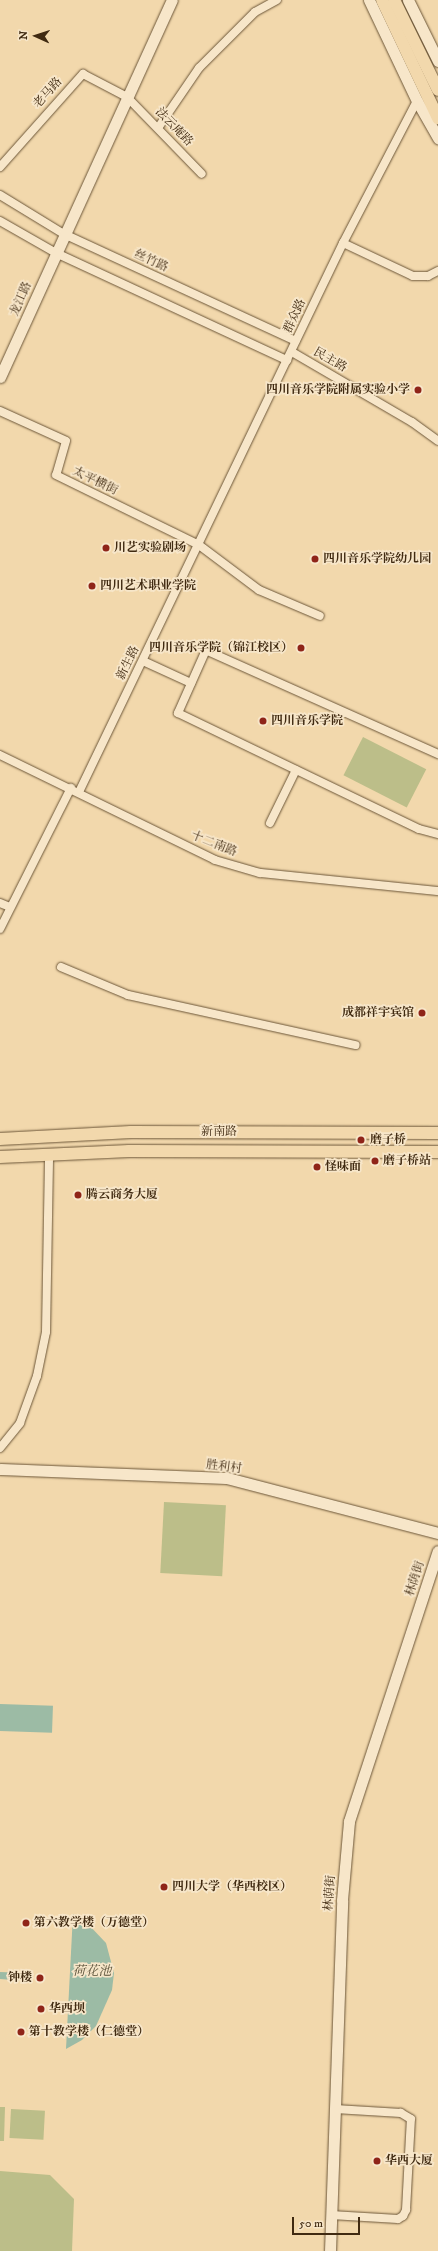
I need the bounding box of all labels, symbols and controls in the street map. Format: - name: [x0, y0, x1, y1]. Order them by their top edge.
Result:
- north arrow: [16, 16, 56, 56]
- text: N: [17, 30, 31, 40]
- street label: 老马路: [31, 75, 65, 111]
- street label: 法云庵路: [152, 105, 196, 149]
- street label: 丝竹路: [132, 247, 170, 275]
- street label: 龙江路: [7, 280, 35, 318]
- street label: 群众路: [281, 297, 309, 335]
- street label: 民主路: [311, 345, 349, 375]
- place label: 四川音乐学院附属实验小学: [266, 383, 410, 397]
- marker: 四川音乐学院附属实验小学: [413, 385, 423, 395]
- street label: 太平横街: [70, 464, 120, 498]
- place label: 川艺实验剧场: [114, 541, 186, 555]
- marker: 川艺实验剧场: [101, 543, 111, 553]
- place label: 四川音乐学院幼儿园: [323, 552, 431, 566]
- marker: 四川音乐学院幼儿园: [310, 554, 320, 564]
- place label: 四川艺术职业学院: [100, 579, 196, 593]
- marker: 四川艺术职业学院: [87, 581, 97, 591]
- place label: 四川音乐学院（锦江校区）: [149, 641, 293, 655]
- marker: 四川音乐学院（锦江校区）: [296, 643, 306, 653]
- street label: 新生路: [114, 644, 142, 682]
- place label: 四川音乐学院: [271, 714, 343, 728]
- marker: 四川音乐学院: [258, 716, 268, 726]
- street label: 十二南路: [189, 828, 239, 860]
- place label: 成都祥宇宾馆: [342, 1006, 414, 1020]
- marker: 成都祥宇宾馆: [417, 1008, 427, 1018]
- street label: 新南路: [201, 1125, 237, 1139]
- place label: 磨子桥: [370, 1133, 406, 1147]
- marker: 磨子桥: [355, 1134, 367, 1146]
- place label: 磨子桥站: [383, 1154, 431, 1168]
- marker: 磨子桥站: [370, 1156, 380, 1166]
- place label: 怪味面: [325, 1160, 361, 1174]
- marker: 怪味面: [312, 1162, 322, 1172]
- place label: 腾云商务大厦: [86, 1188, 158, 1202]
- marker: 腾云商务大厦: [73, 1190, 83, 1200]
- street label: 胜利村: [205, 1458, 243, 1476]
- street label: 林荫街: [403, 1560, 427, 1598]
- street label: 林荫街: [322, 1875, 338, 1911]
- place label: 四川大学（华西校区）: [172, 1880, 292, 1894]
- marker: 四川大学（华西校区）: [159, 1882, 169, 1892]
- place label: 第六教学楼（万德堂）: [34, 1916, 154, 1930]
- marker: 第六教学楼（万德堂）: [21, 1918, 31, 1928]
- water label: 荷花池: [73, 1963, 111, 1979]
- place label: 钟楼: [8, 1971, 32, 1985]
- marker: 钟楼: [35, 1973, 45, 1983]
- place label: 华西坝: [49, 2002, 85, 2016]
- marker: 华西坝: [36, 2004, 46, 2014]
- place label: 第十教学楼（仁德堂）: [29, 2025, 149, 2039]
- marker: 第十教学楼（仁德堂）: [16, 2027, 26, 2037]
- place label: 华西大厦: [385, 2154, 433, 2168]
- marker: 华西大厦: [372, 2156, 382, 2166]
- scale bar: [294, 2209, 362, 2235]
- text: 50 m: [299, 2216, 323, 2231]

